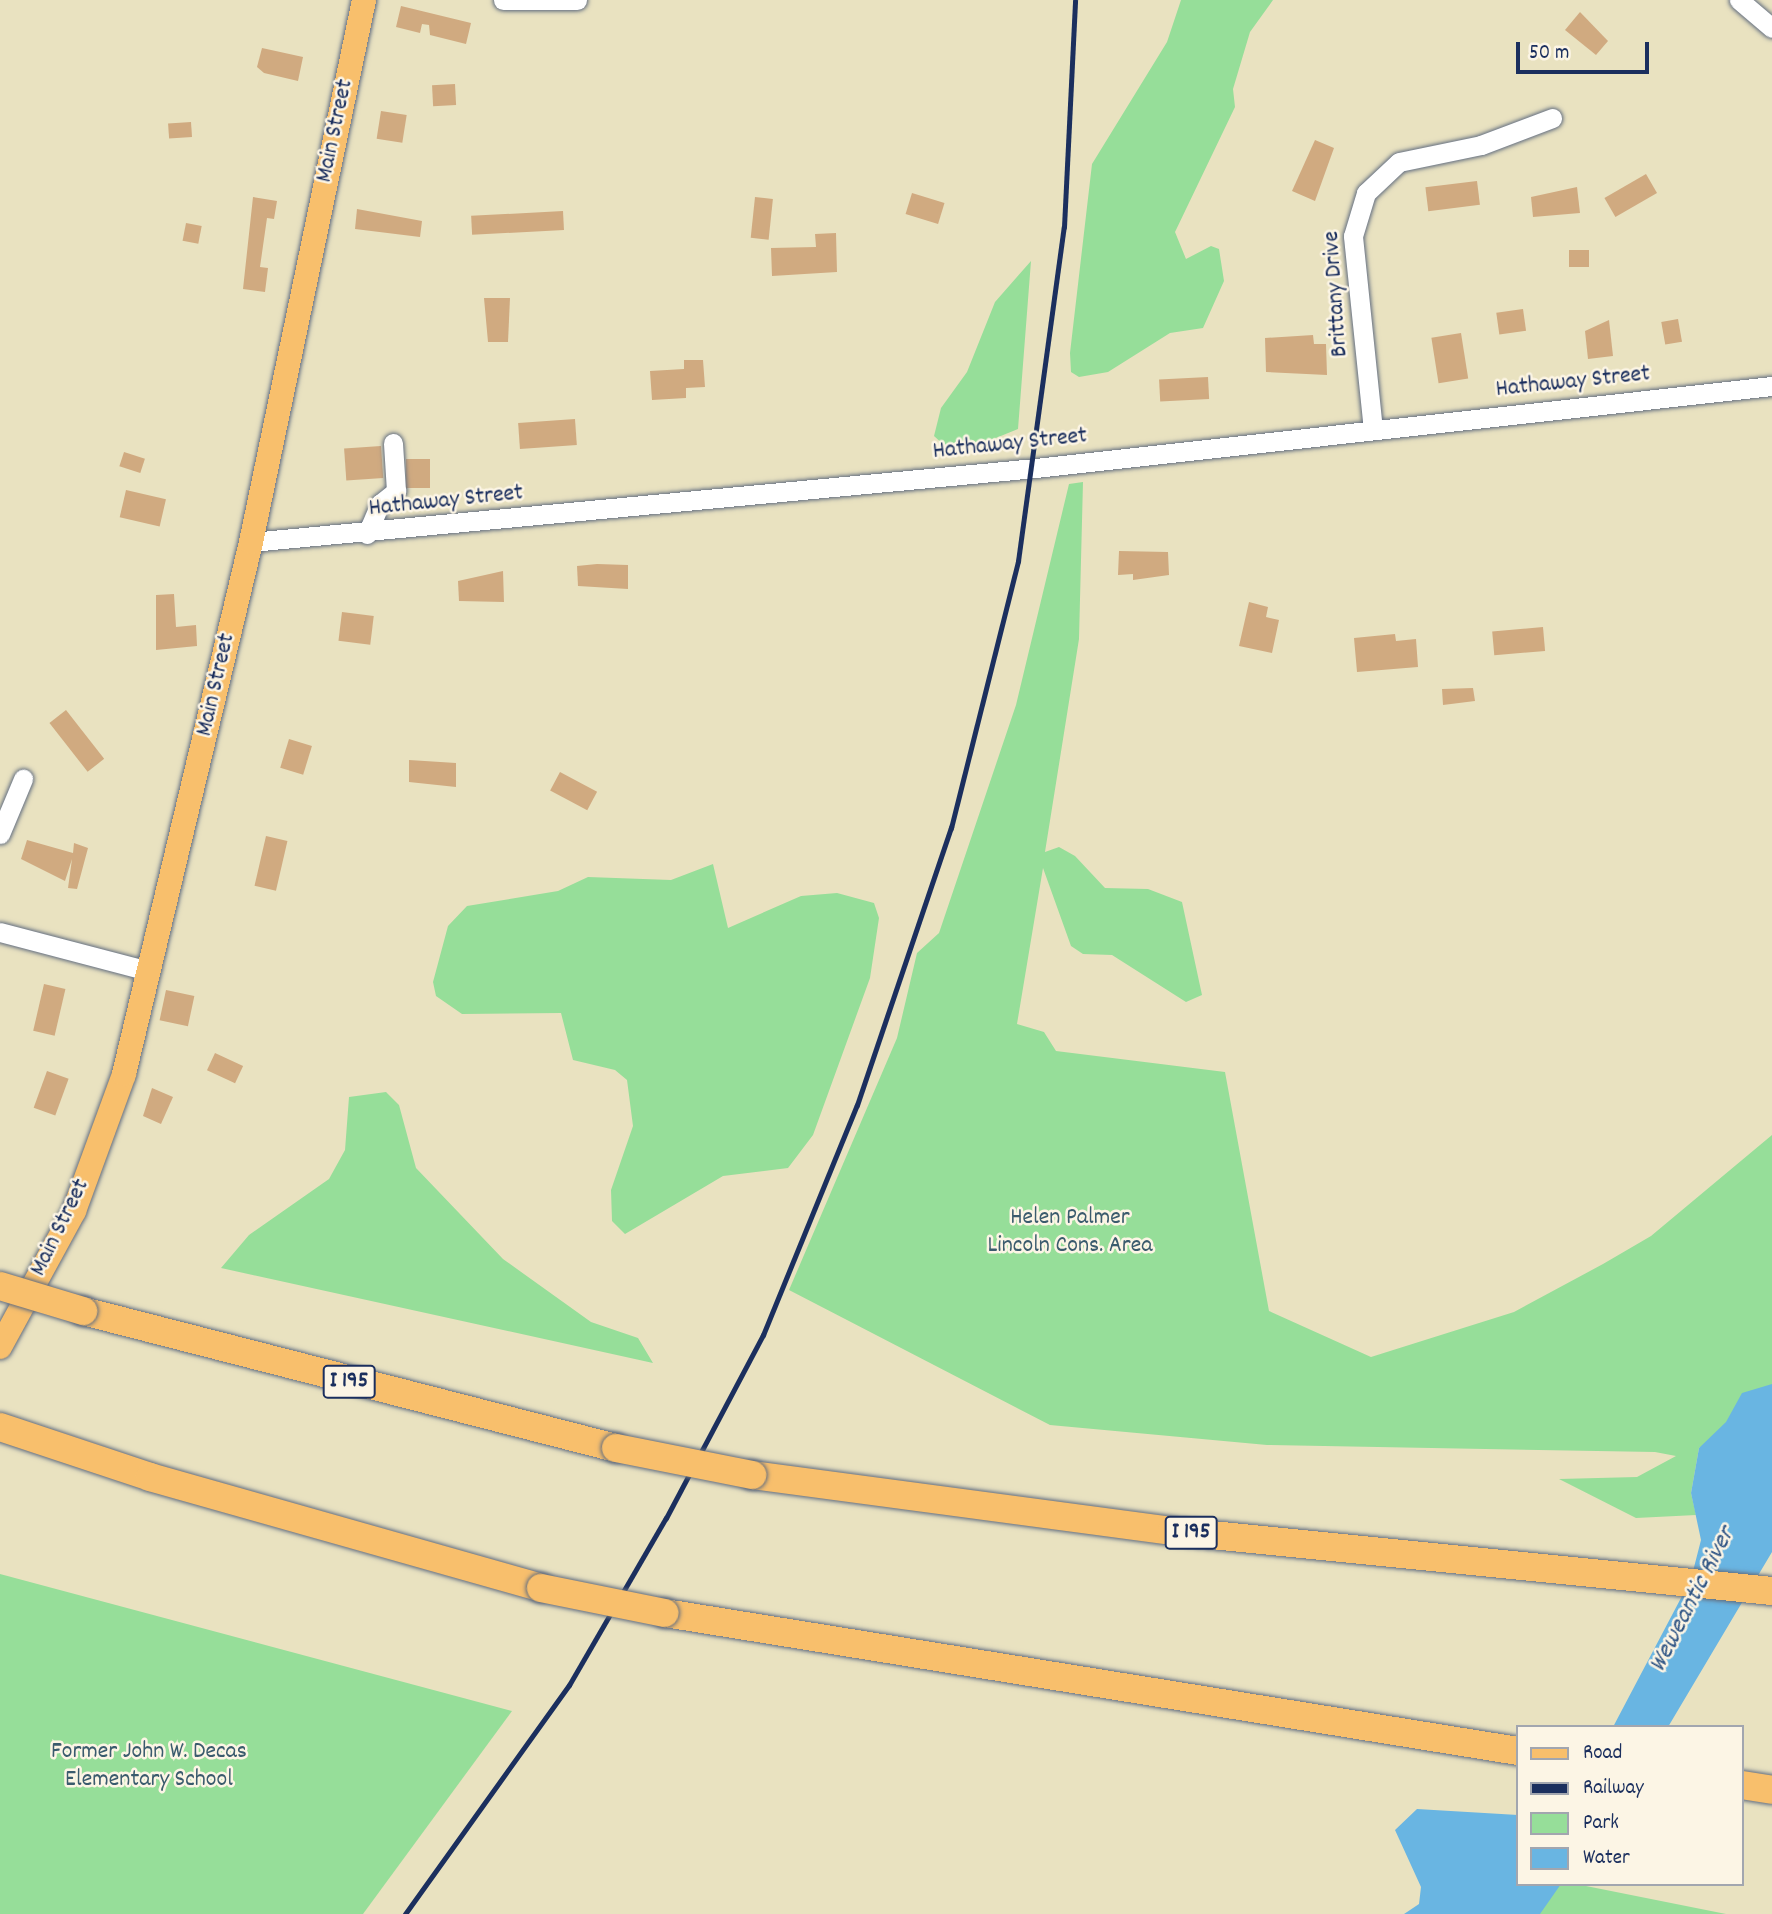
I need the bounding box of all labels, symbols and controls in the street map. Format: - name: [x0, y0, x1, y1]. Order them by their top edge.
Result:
- scale bar: [1520, 28, 1653, 72]
- text: 50 m: [1529, 39, 1569, 69]
- street label: Main Street: [311, 77, 361, 185]
- street label: Brittany Drive: [1318, 230, 1356, 358]
- street label: Hathaway Street: [1494, 361, 1652, 405]
- street label: Hathaway Street: [931, 423, 1089, 467]
- street label: Hathaway Street: [367, 480, 525, 524]
- street label: Main Street: [191, 631, 243, 739]
- street label: Main Street: [25, 1175, 97, 1281]
- park label: Helen Palmer Lincoln Cons. Area: [988, 1205, 1152, 1261]
- road number: I 195: [321, 1362, 377, 1401]
- road number: I 195: [1163, 1514, 1219, 1552]
- water label: Weweantic River: [1643, 1522, 1743, 1678]
- legend: [1516, 1725, 1744, 1886]
- park label: Former John W. Decas Elementary School: [51, 1739, 247, 1795]
- text: Road: [1583, 1739, 1622, 1769]
- text: Railway: [1583, 1774, 1644, 1804]
- text: Park: [1583, 1809, 1619, 1839]
- text: Water: [1583, 1844, 1630, 1874]

